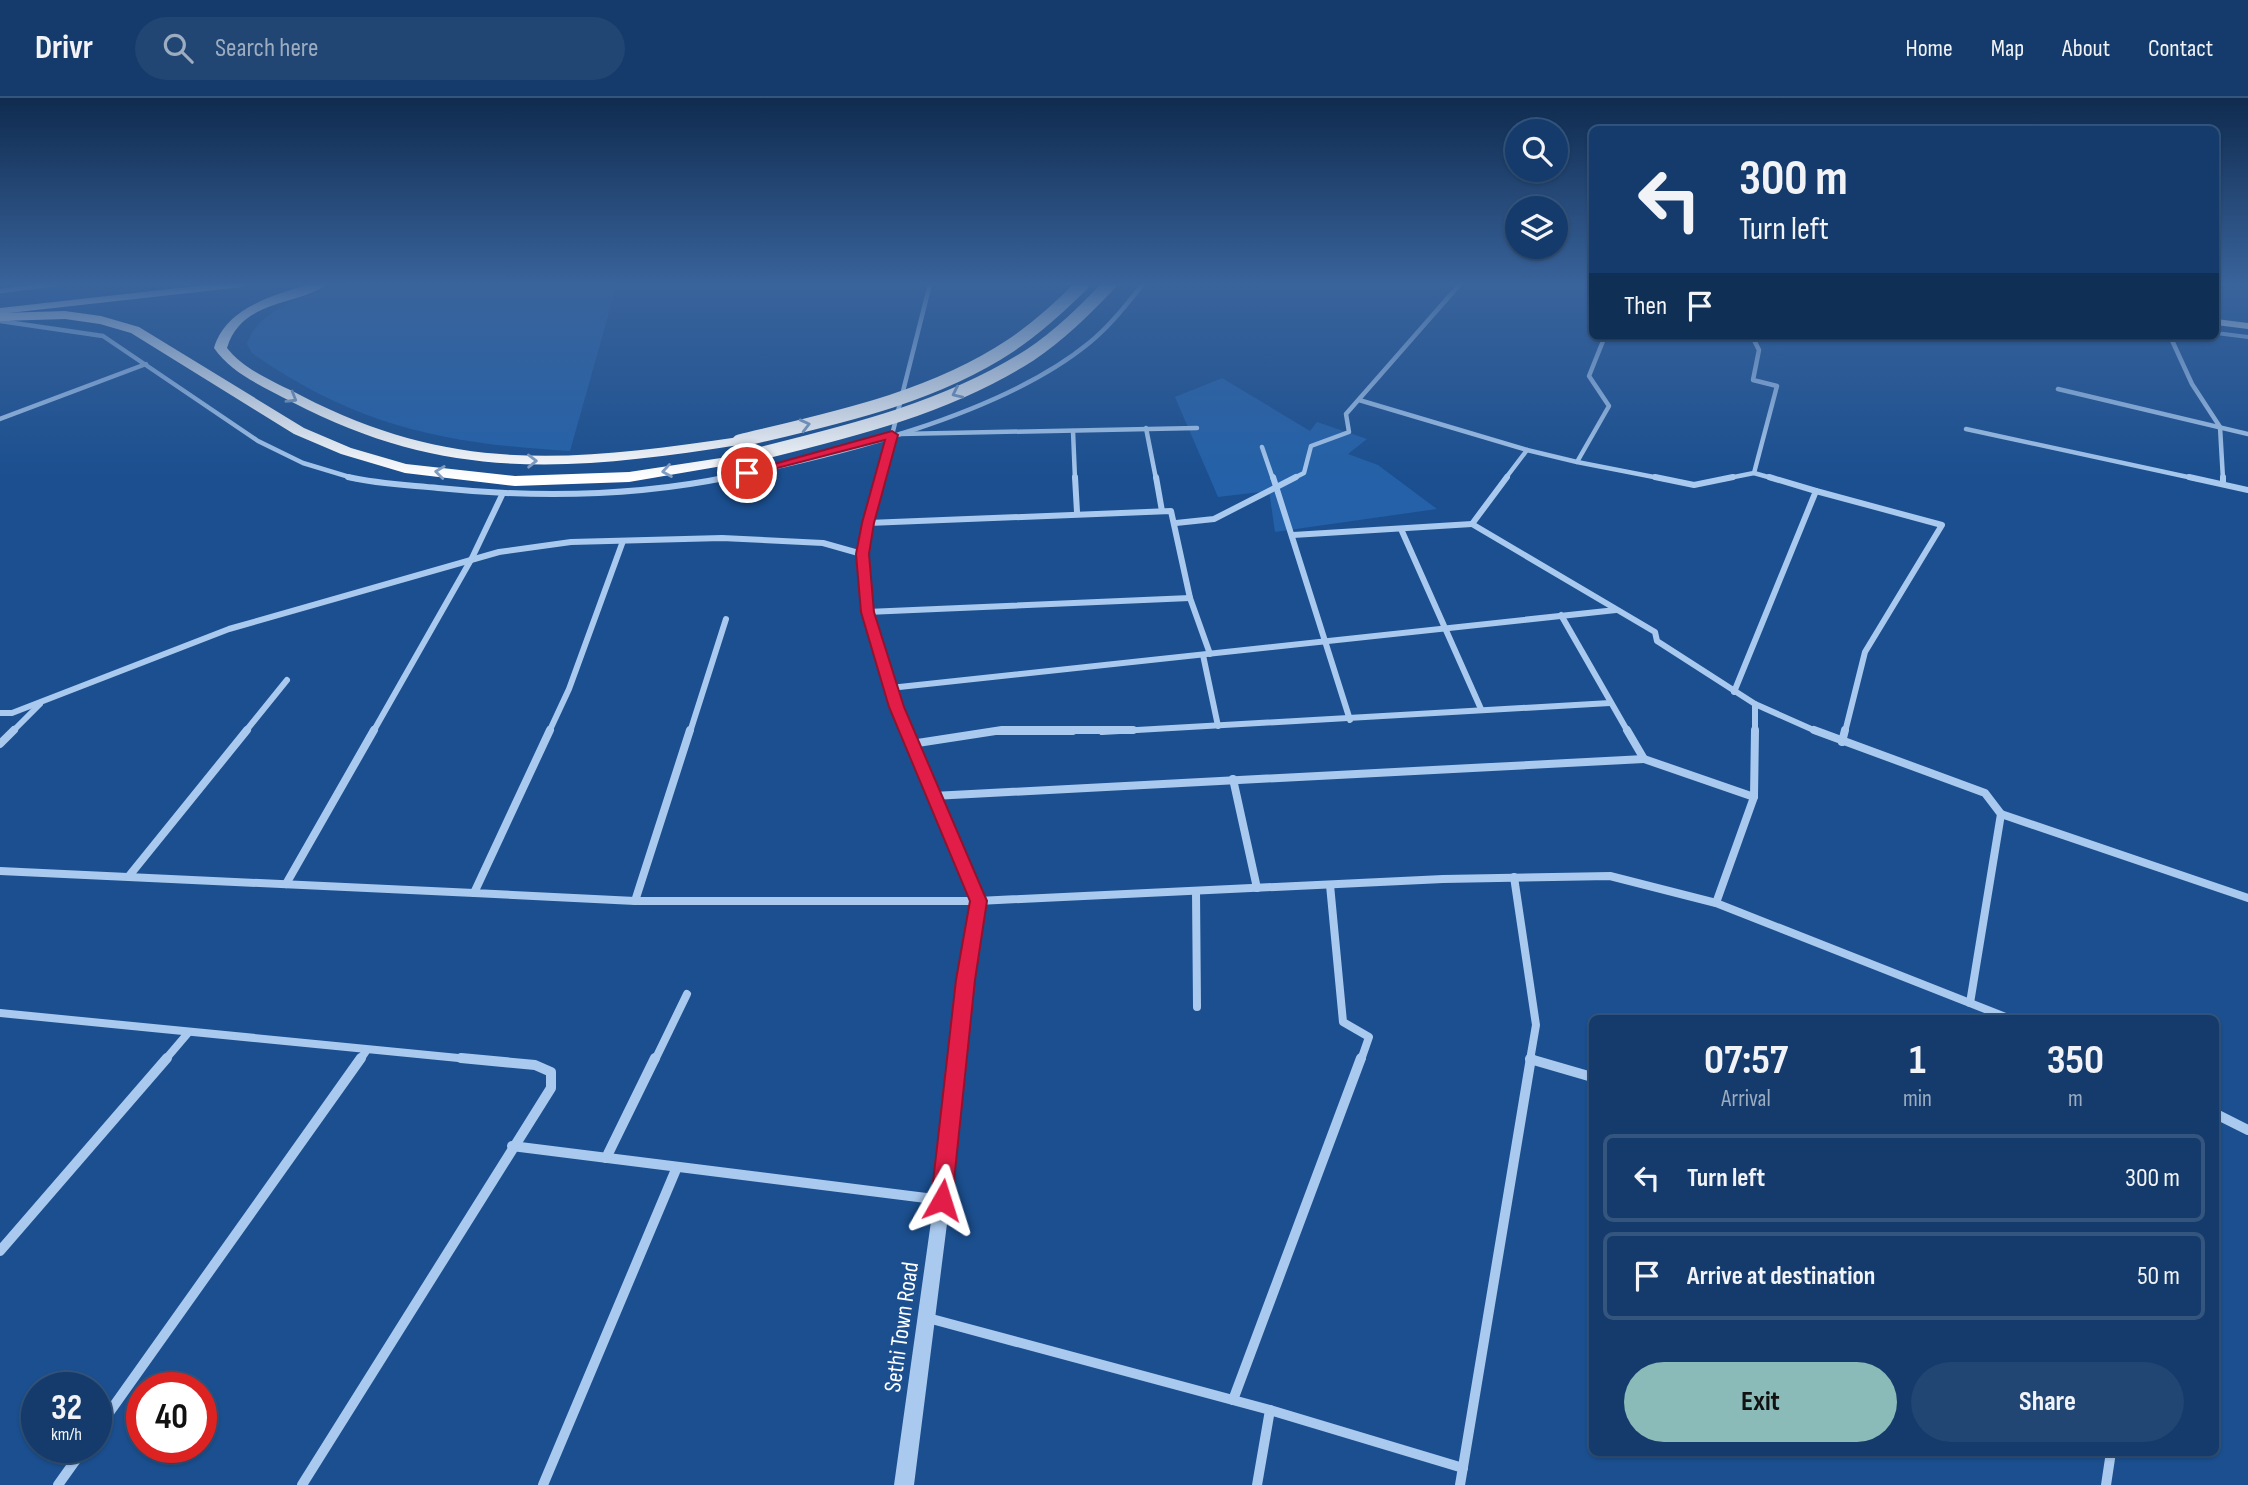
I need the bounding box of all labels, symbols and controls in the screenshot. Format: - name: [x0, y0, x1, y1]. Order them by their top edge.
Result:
- search box: [135, 17, 625, 80]
- text: Drivr: [35, 28, 93, 68]
- icon: search: [159, 29, 197, 67]
- text: Search here: [215, 33, 318, 64]
- text: Home: [1905, 34, 1953, 63]
- text: Map: [1991, 34, 2024, 63]
- text: About: [2062, 34, 2110, 63]
- text: Contact: [2148, 34, 2213, 63]
- map controls: [1505, 119, 1568, 259]
- button: search: [1505, 119, 1568, 182]
- text: 300 m: [1739, 150, 1848, 209]
- icon: left: [1624, 154, 1715, 245]
- button: layers: [1505, 196, 1568, 259]
- text: Turn left: [1739, 210, 1829, 249]
- icon: arrive: [1681, 287, 1719, 325]
- text: Then: [1624, 291, 1667, 322]
- one-way arrow: [952, 385, 964, 399]
- one-way arrow: [285, 390, 298, 403]
- one-way arrow: [799, 419, 811, 433]
- pin: [717, 443, 777, 503]
- one-way arrow: [527, 454, 538, 469]
- icon: arrive: [728, 454, 766, 492]
- one-way arrow: [661, 463, 672, 478]
- one-way arrow: [434, 465, 446, 480]
- text: 07:57: [1704, 1035, 1788, 1086]
- text: 1: [1909, 1035, 1926, 1086]
- text: 350: [2047, 1035, 2104, 1086]
- text: Arrival: [1721, 1085, 1771, 1113]
- text: min: [1903, 1085, 1932, 1113]
- text: m: [2068, 1085, 2083, 1113]
- icon: left: [1628, 1159, 1666, 1197]
- position arrow: [905, 1163, 979, 1237]
- text: Turn left: [1687, 1163, 1765, 1194]
- text: 300 m: [2125, 1163, 2180, 1194]
- icon: arrive: [1628, 1257, 1666, 1295]
- street label: Sethi Town Road: [878, 1260, 925, 1394]
- text: Arrive at destination: [1687, 1261, 1875, 1292]
- text: 50 m: [2137, 1261, 2180, 1292]
- button: Exit: [1624, 1362, 1897, 1442]
- button: Share: [1911, 1362, 2184, 1442]
- speed limit sign: 40: [126, 1372, 217, 1463]
- text: 32: [51, 1387, 82, 1430]
- text: km/h: [51, 1424, 82, 1445]

